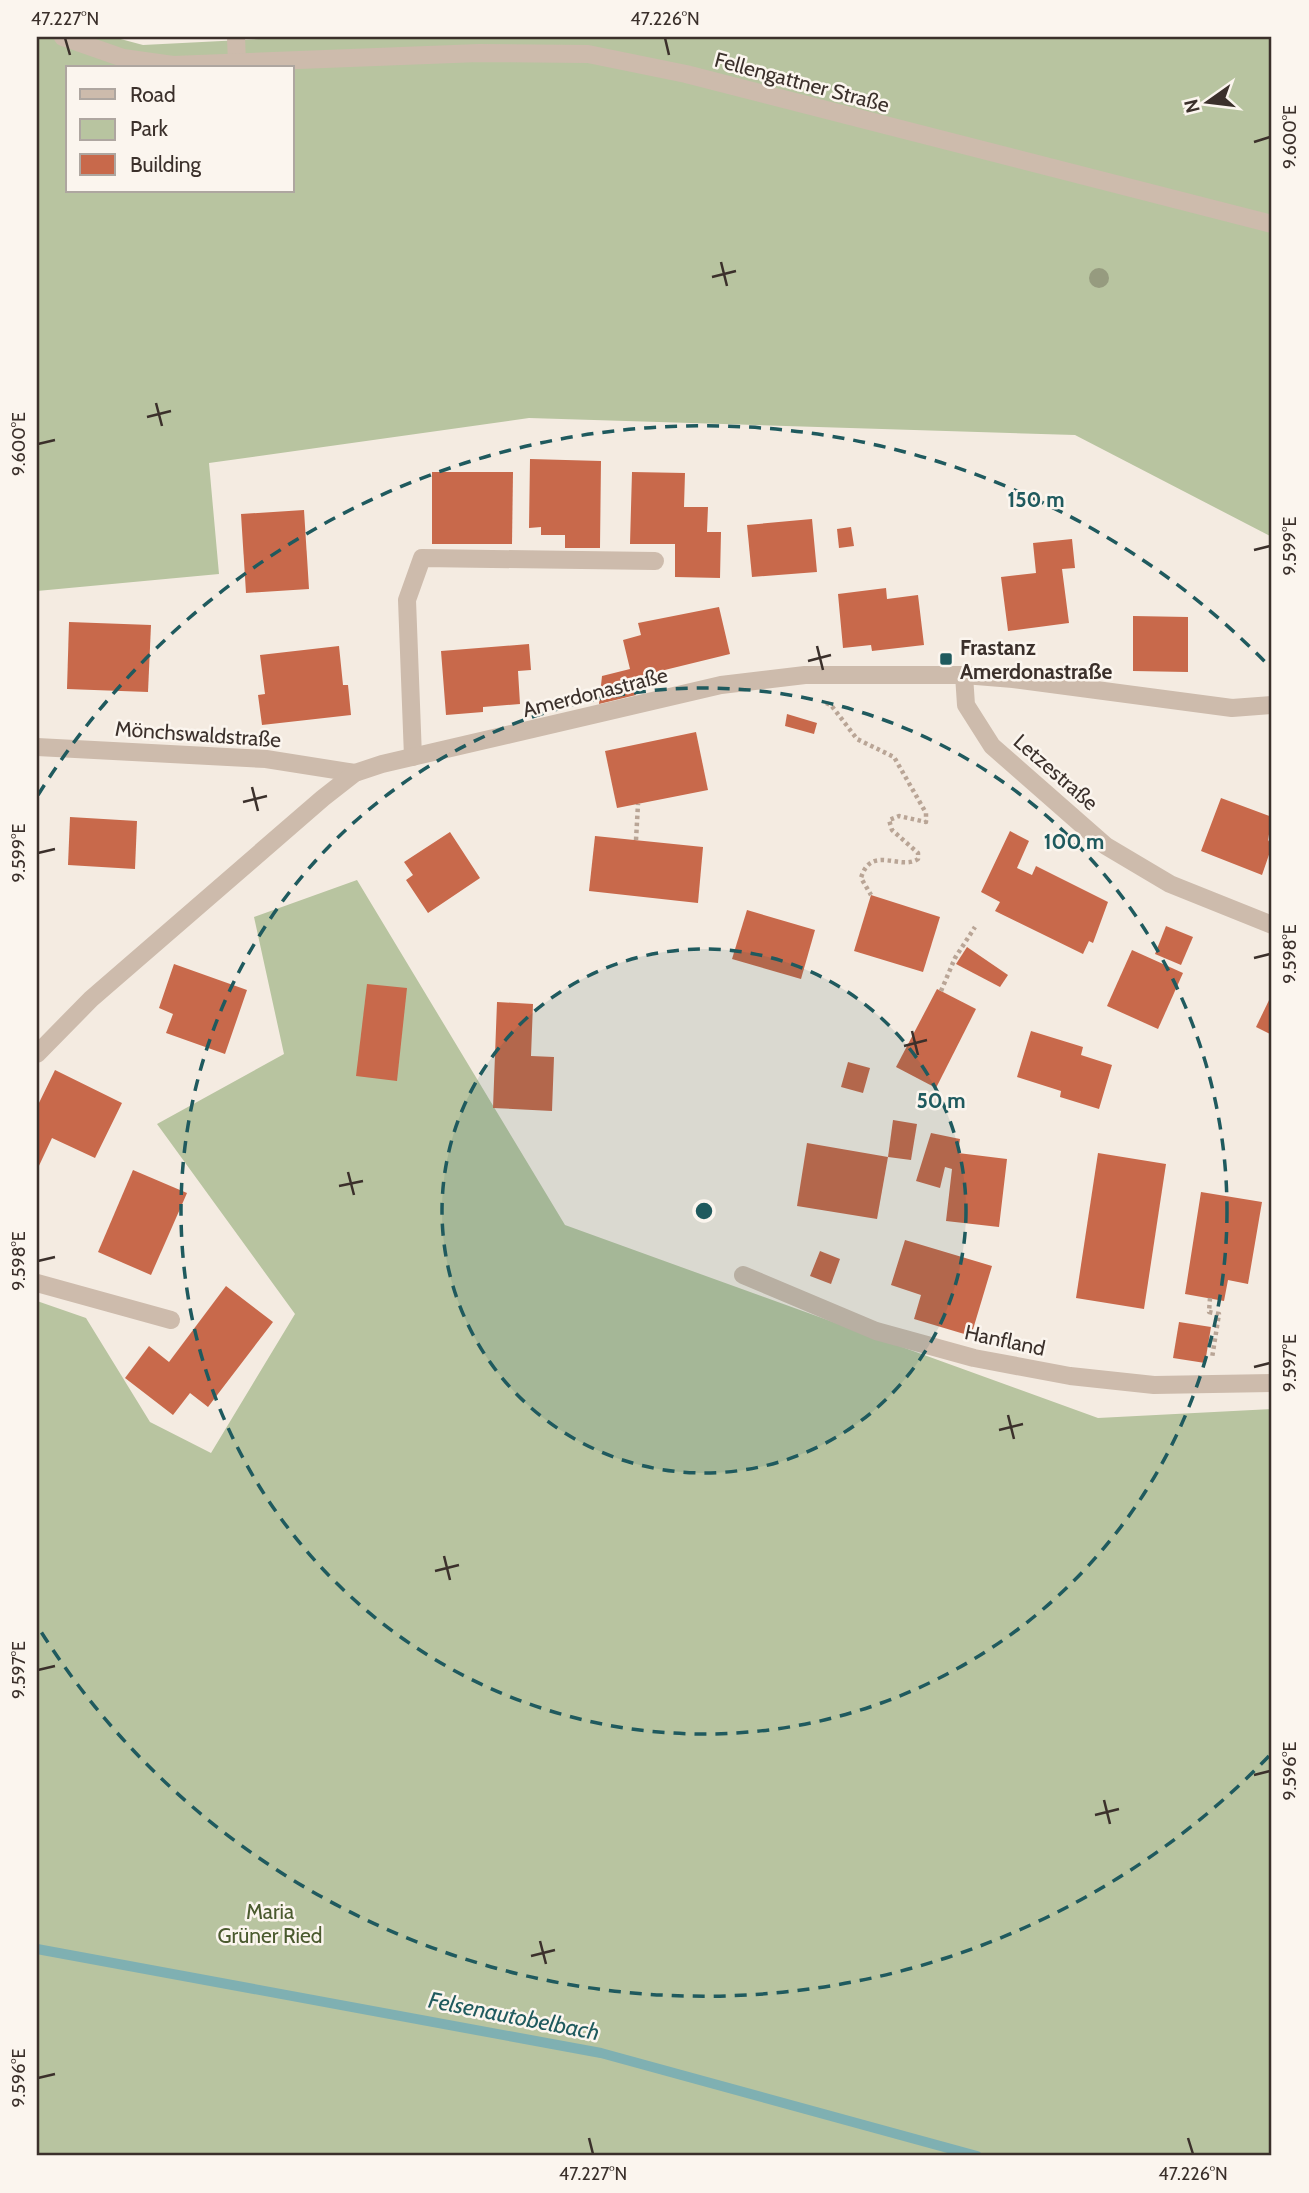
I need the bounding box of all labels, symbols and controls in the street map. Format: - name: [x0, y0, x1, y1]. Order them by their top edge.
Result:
- text: 47.227°N: [31, 8, 99, 30]
- text: 47.226°N: [630, 8, 700, 30]
- street label: Fellengattner Straße: [712, 47, 892, 117]
- legend: [66, 66, 294, 192]
- north arrow: [1172, 66, 1242, 136]
- text: Road: [130, 82, 176, 107]
- text: N: [1179, 97, 1205, 115]
- text: 9.600°E: [1279, 105, 1301, 169]
- text: Park: [130, 116, 168, 141]
- text: Building: [130, 152, 202, 177]
- text: 9.600°E: [8, 412, 30, 476]
- text: 150 m: [1008, 487, 1064, 512]
- text: 9.599°E: [1279, 516, 1301, 575]
- place label: Frastanz Amerdonastraße: [960, 635, 1112, 684]
- marker: Frastanz Amerdonastraße: [938, 651, 954, 667]
- street label: Amerdonastraße: [520, 662, 670, 722]
- street label: Mönchswaldstraße: [114, 716, 282, 752]
- street label: Letzestraße: [1009, 729, 1104, 816]
- text: 9.599°E: [8, 823, 30, 882]
- text: 100 m: [1044, 829, 1104, 854]
- text: 9.598°E: [1279, 924, 1301, 984]
- text: 50 m: [916, 1088, 966, 1113]
- centre of rings: [692, 1199, 716, 1223]
- text: 9.598°E: [8, 1231, 30, 1291]
- street label: Hanfland: [962, 1319, 1048, 1361]
- text: 9.597°E: [1279, 1334, 1301, 1392]
- text: 9.597°E: [8, 1641, 30, 1699]
- text: 9.596°E: [1279, 1742, 1301, 1800]
- park label: Maria Grüner Ried: [218, 1899, 322, 1948]
- water label: Felsenautobelbach: [426, 1986, 602, 2046]
- text: 9.596°E: [8, 2049, 30, 2107]
- text: 47.227°N: [559, 2163, 627, 2185]
- text: 47.226°N: [1158, 2163, 1228, 2185]

